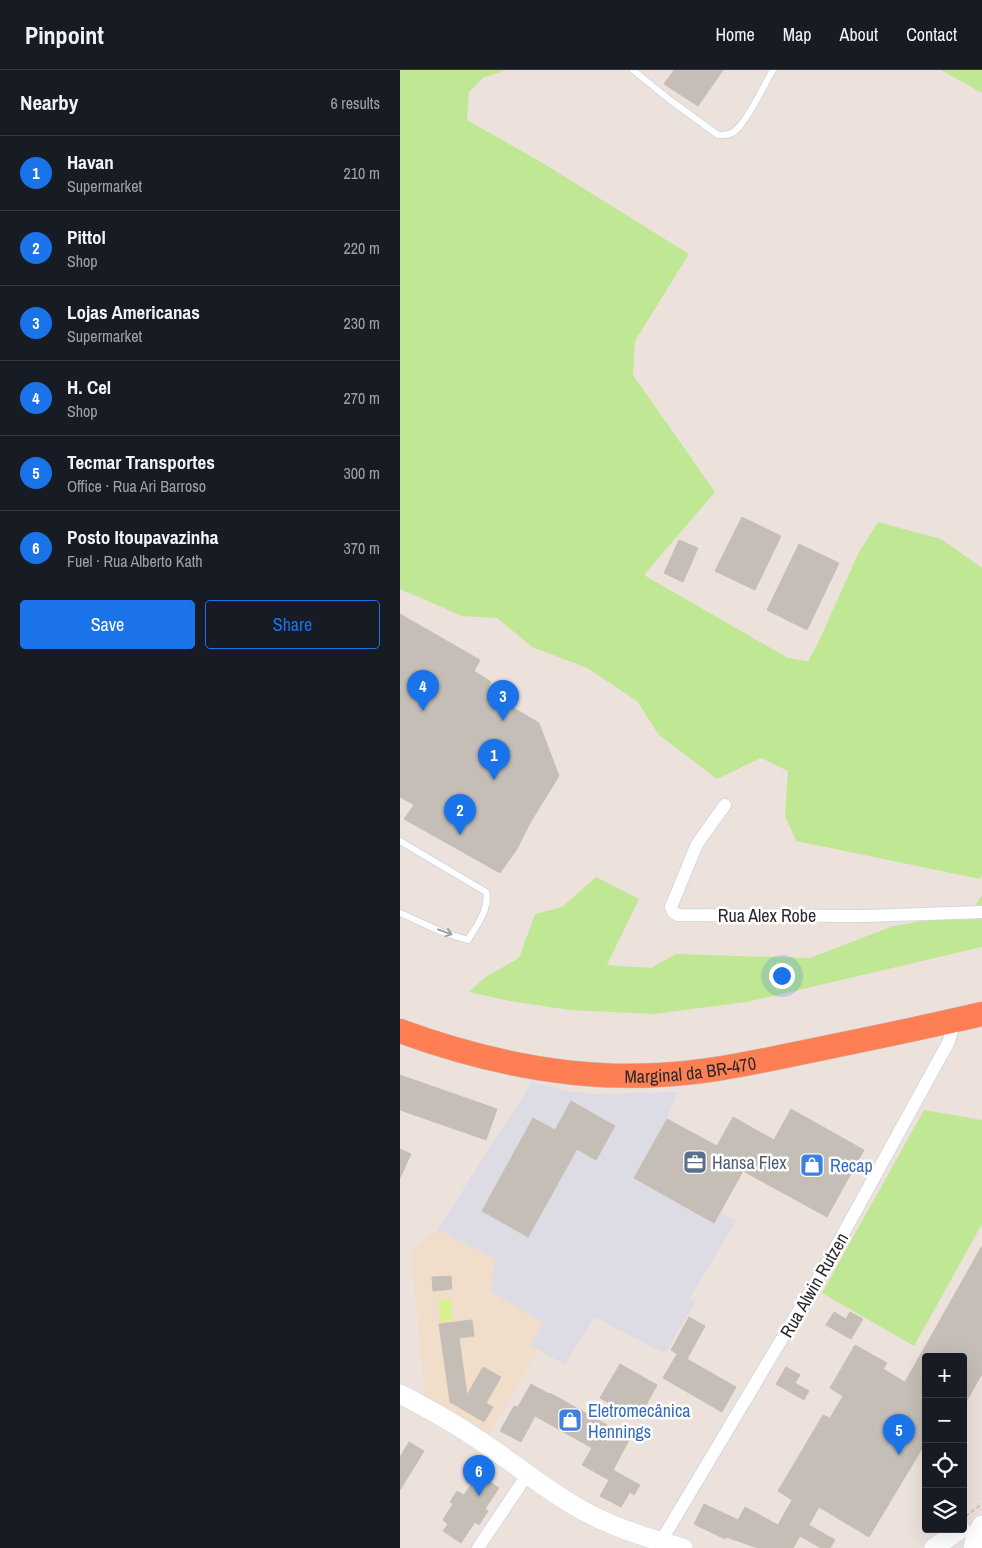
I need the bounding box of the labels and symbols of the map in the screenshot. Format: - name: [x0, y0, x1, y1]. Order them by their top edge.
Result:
- pin: 4: [407, 670, 439, 711]
- pin: 3: [487, 680, 519, 721]
- pin: 1: [478, 739, 510, 780]
- pin: 2: [444, 794, 476, 835]
- street label: Rua Alex Robe: [718, 903, 816, 928]
- one-way arrow: [437, 928, 452, 937]
- your location: [769, 963, 795, 989]
- street label: Marginal da BR-470: [624, 1050, 758, 1088]
- office icon: Hansa Flex: [682, 1149, 708, 1175]
- place label: Hansa Flex: [712, 1150, 787, 1175]
- shop icon: Recap: [799, 1152, 825, 1178]
- place label: Recap: [830, 1153, 873, 1178]
- street label: Rua Alwin Rutzen: [774, 1228, 854, 1342]
- place label: Eletromecânica Hennings: [588, 1398, 691, 1444]
- shop icon: Eletromecânica Hennings: [557, 1407, 583, 1433]
- pin: 5: [883, 1414, 915, 1455]
- pin: 6: [463, 1455, 495, 1496]

